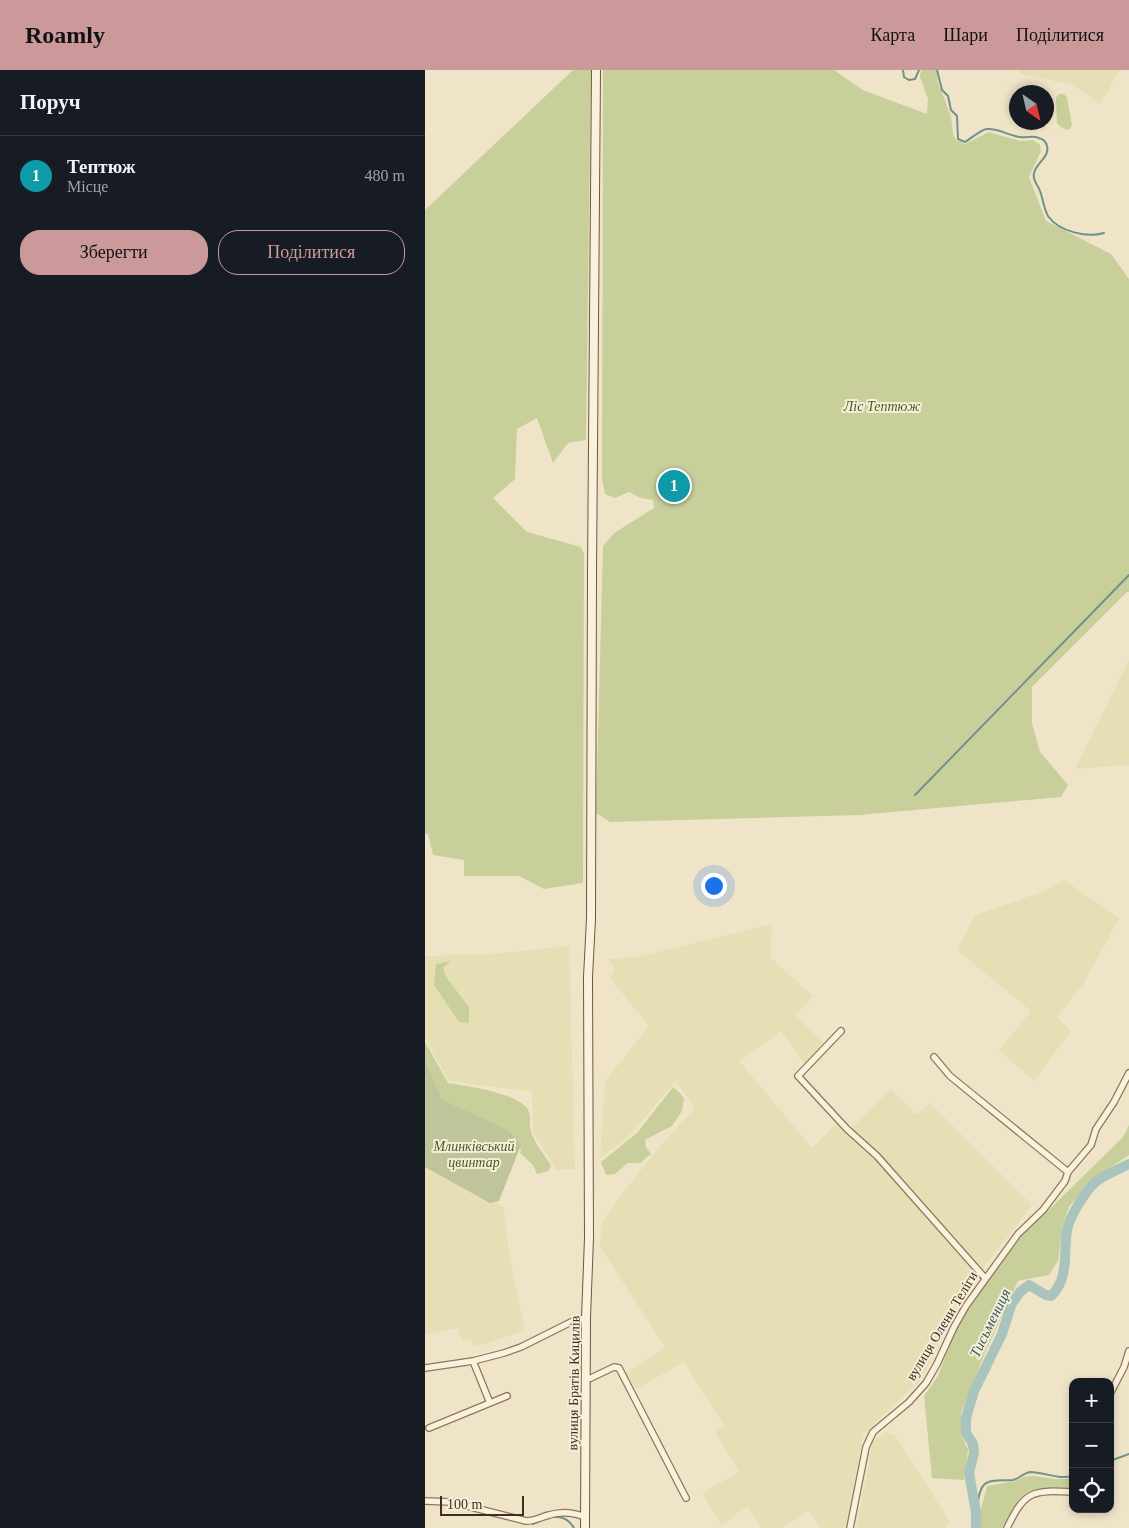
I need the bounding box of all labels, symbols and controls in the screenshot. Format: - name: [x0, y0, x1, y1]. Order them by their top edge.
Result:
- text: Roamly: [25, 22, 105, 48]
- text: Карта: [871, 25, 915, 45]
- text: Шари: [943, 25, 988, 45]
- text: Поділитися: [1016, 25, 1104, 45]
- north arrow: [1009, 85, 1054, 130]
- text: Поруч: [20, 90, 81, 114]
- text: Тептюж: [67, 156, 136, 177]
- text: 1: [32, 167, 40, 184]
- text: 480 m: [365, 167, 405, 184]
- text: Місце: [67, 178, 108, 195]
- button: Зберегти: [20, 230, 208, 275]
- button: Поділитися: [218, 230, 405, 275]
- park label: Ліс Тептюж: [843, 399, 920, 414]
- pin: 1: [658, 467, 690, 505]
- your location: [701, 873, 727, 899]
- park label: Млинківський цвинтар: [432, 1139, 515, 1170]
- street label: вулиця Олени Теліги: [903, 1268, 981, 1383]
- water label: Тисьмениця: [966, 1286, 1014, 1360]
- street label: вулиця Братів Кицилів: [565, 1315, 583, 1450]
- map controls: [1069, 1378, 1114, 1513]
- button: +: [1069, 1378, 1114, 1423]
- button: −: [1069, 1423, 1114, 1468]
- button: locate: [1069, 1468, 1114, 1513]
- scale bar: [440, 1493, 524, 1516]
- text: 100 m: [447, 1497, 482, 1512]

